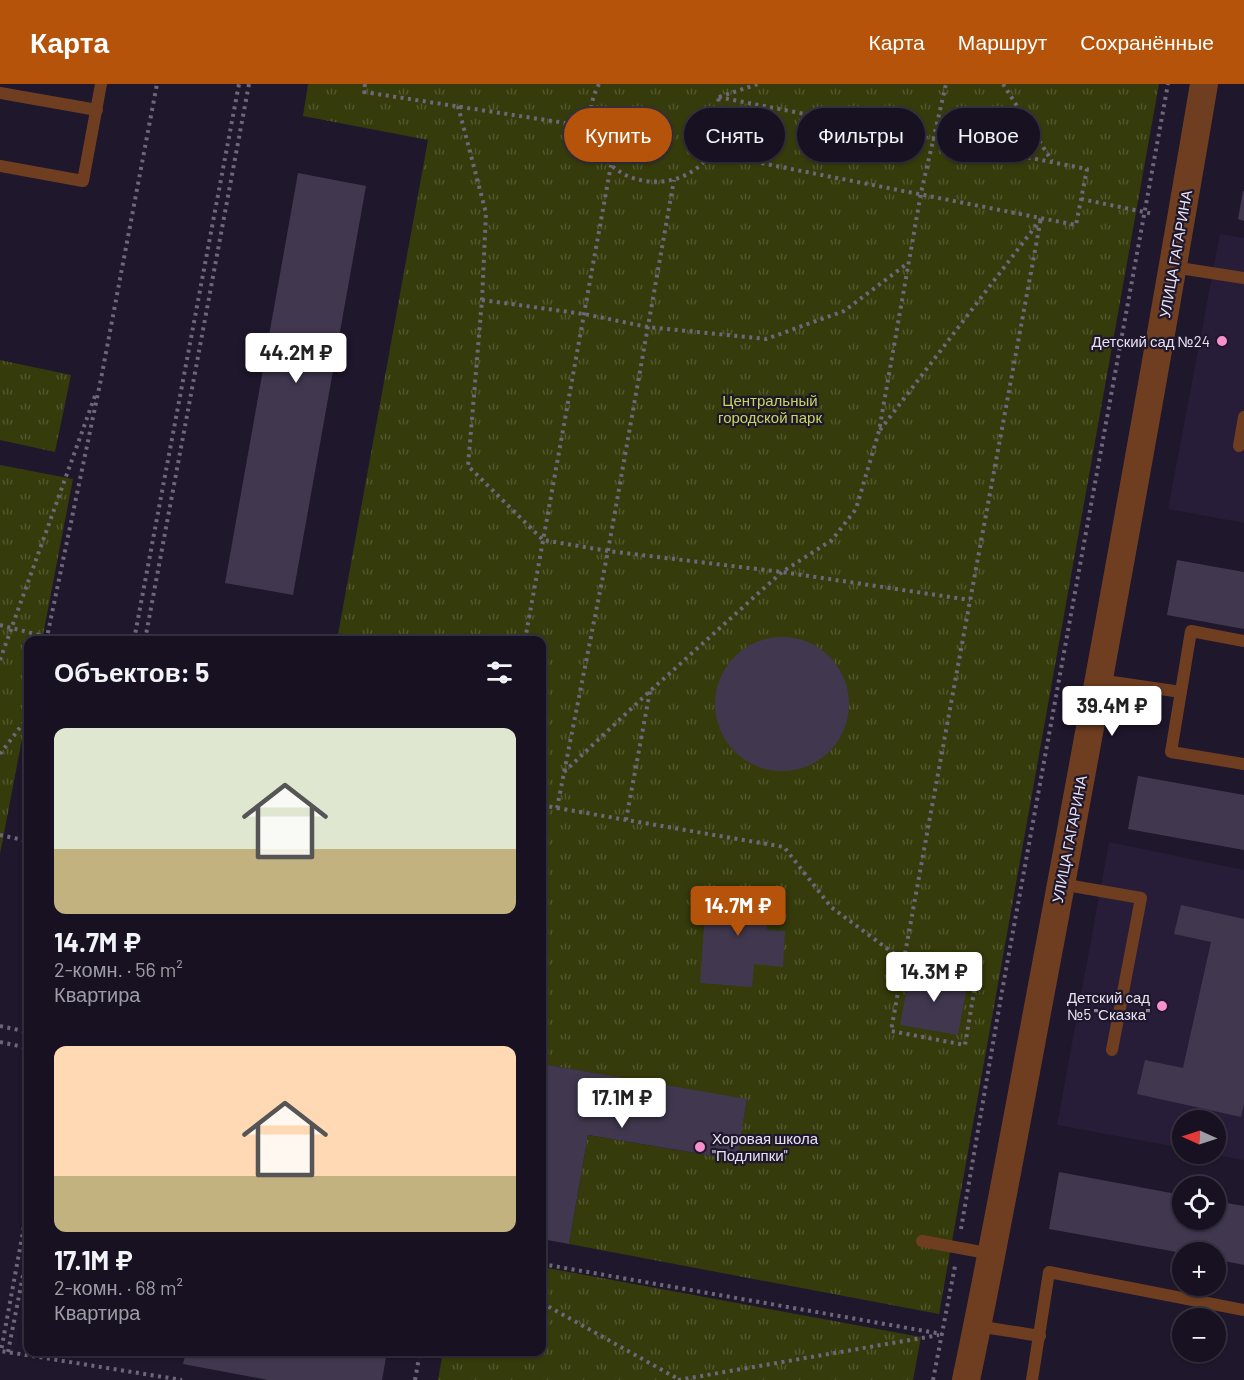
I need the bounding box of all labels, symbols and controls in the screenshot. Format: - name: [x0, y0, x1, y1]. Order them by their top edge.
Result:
- text: Карта: [30, 25, 109, 59]
- text: Карта: [869, 29, 925, 54]
- text: Маршрут: [958, 29, 1047, 54]
- text: Сохранённые: [1080, 29, 1214, 54]
- chip: Купить: [564, 108, 672, 162]
- chip: Снять: [684, 108, 785, 162]
- chip: Фильтры: [797, 108, 925, 162]
- chip: Новое: [937, 108, 1040, 162]
- street label: УЛИЦА ГАГАРИНА: [1155, 189, 1195, 319]
- place label: Детский сад №24: [1091, 332, 1210, 350]
- pin: 44.2M ₽: [241, 333, 351, 384]
- marker: Детский сад №24: [1215, 334, 1229, 348]
- text: 44.2M ₽: [259, 340, 333, 364]
- park label: Центральный городской парк: [718, 391, 822, 426]
- text: Объектов: 5: [54, 656, 209, 687]
- icon: filters: [483, 656, 516, 689]
- pin: 39.4M ₽: [1057, 686, 1167, 737]
- text: 39.4M ₽: [1076, 693, 1148, 717]
- icon: home: [231, 767, 339, 875]
- street label: УЛИЦА ГАГАРИНА: [1048, 774, 1090, 904]
- pin: 14.7M ₽: [683, 886, 793, 937]
- text: 14.7M ₽: [705, 893, 771, 917]
- text: 14.7M ₽: [54, 926, 141, 957]
- pin: 14.3M ₽: [879, 952, 989, 1003]
- text: 2-комн. · 56 m²: [54, 957, 183, 981]
- text: 14.3M ₽: [900, 959, 968, 983]
- text: Квартира: [54, 982, 140, 1006]
- place label: Детский сад №5 "Сказка": [1067, 988, 1150, 1023]
- marker: Детский сад №5 "Сказка": [1155, 999, 1169, 1013]
- pin: 17.1M ₽: [567, 1078, 677, 1129]
- icon: home: [231, 1085, 339, 1193]
- text: 17.1M ₽: [592, 1085, 652, 1109]
- north arrow: [1172, 1110, 1226, 1164]
- map controls: [1172, 1110, 1226, 1362]
- place label: Хоровая школа "Подлипки": [712, 1129, 819, 1164]
- marker: Хоровая школа "Подлипки": [693, 1140, 707, 1154]
- button: locate: [1172, 1176, 1226, 1230]
- button: +: [1172, 1242, 1226, 1296]
- text: 17.1M ₽: [54, 1244, 133, 1275]
- text: 2-комн. · 68 m²: [54, 1275, 183, 1299]
- text: Квартира: [54, 1300, 140, 1324]
- button: −: [1172, 1308, 1226, 1362]

